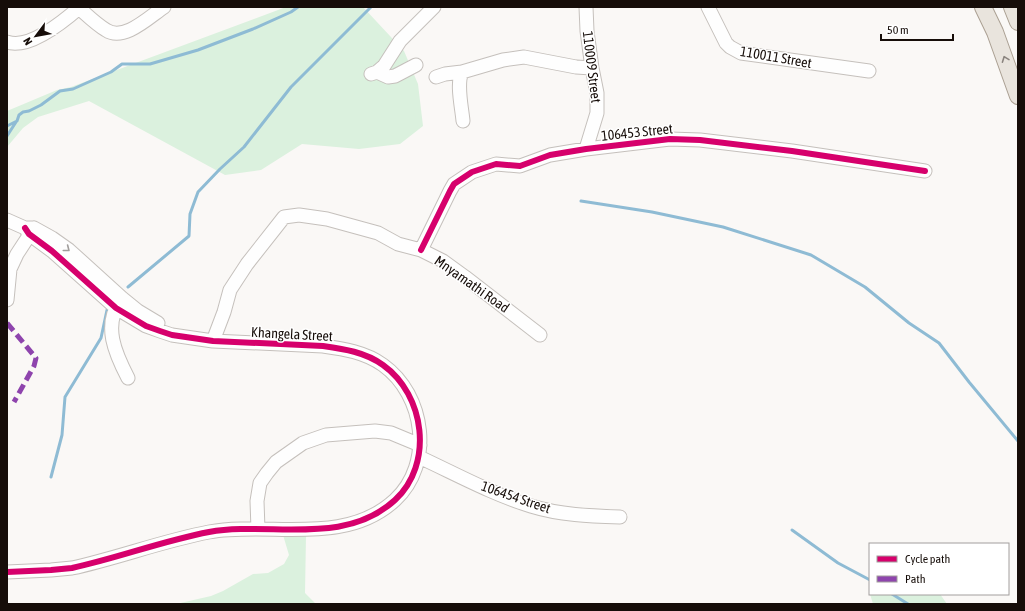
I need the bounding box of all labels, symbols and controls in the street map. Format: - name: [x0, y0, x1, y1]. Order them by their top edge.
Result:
- north arrow: [16, 16, 56, 56]
- scale bar: [881, 16, 953, 42]
- text: 50 m: [887, 23, 909, 37]
- street label: 110009 Street: [580, 30, 604, 104]
- text: N: [21, 35, 34, 47]
- street label: 110011 Street: [739, 43, 813, 71]
- one-way arrow: [1002, 56, 1010, 63]
- street label: 106453 Street: [600, 120, 674, 144]
- one-way arrow: [62, 244, 69, 251]
- street label: Mnyamathi Road: [432, 252, 512, 316]
- street label: Khangela Street: [251, 324, 333, 344]
- street label: 106454 Street: [479, 478, 553, 516]
- legend: [869, 543, 1009, 595]
- text: Cycle path: [905, 552, 950, 566]
- text: Path: [905, 572, 926, 586]

